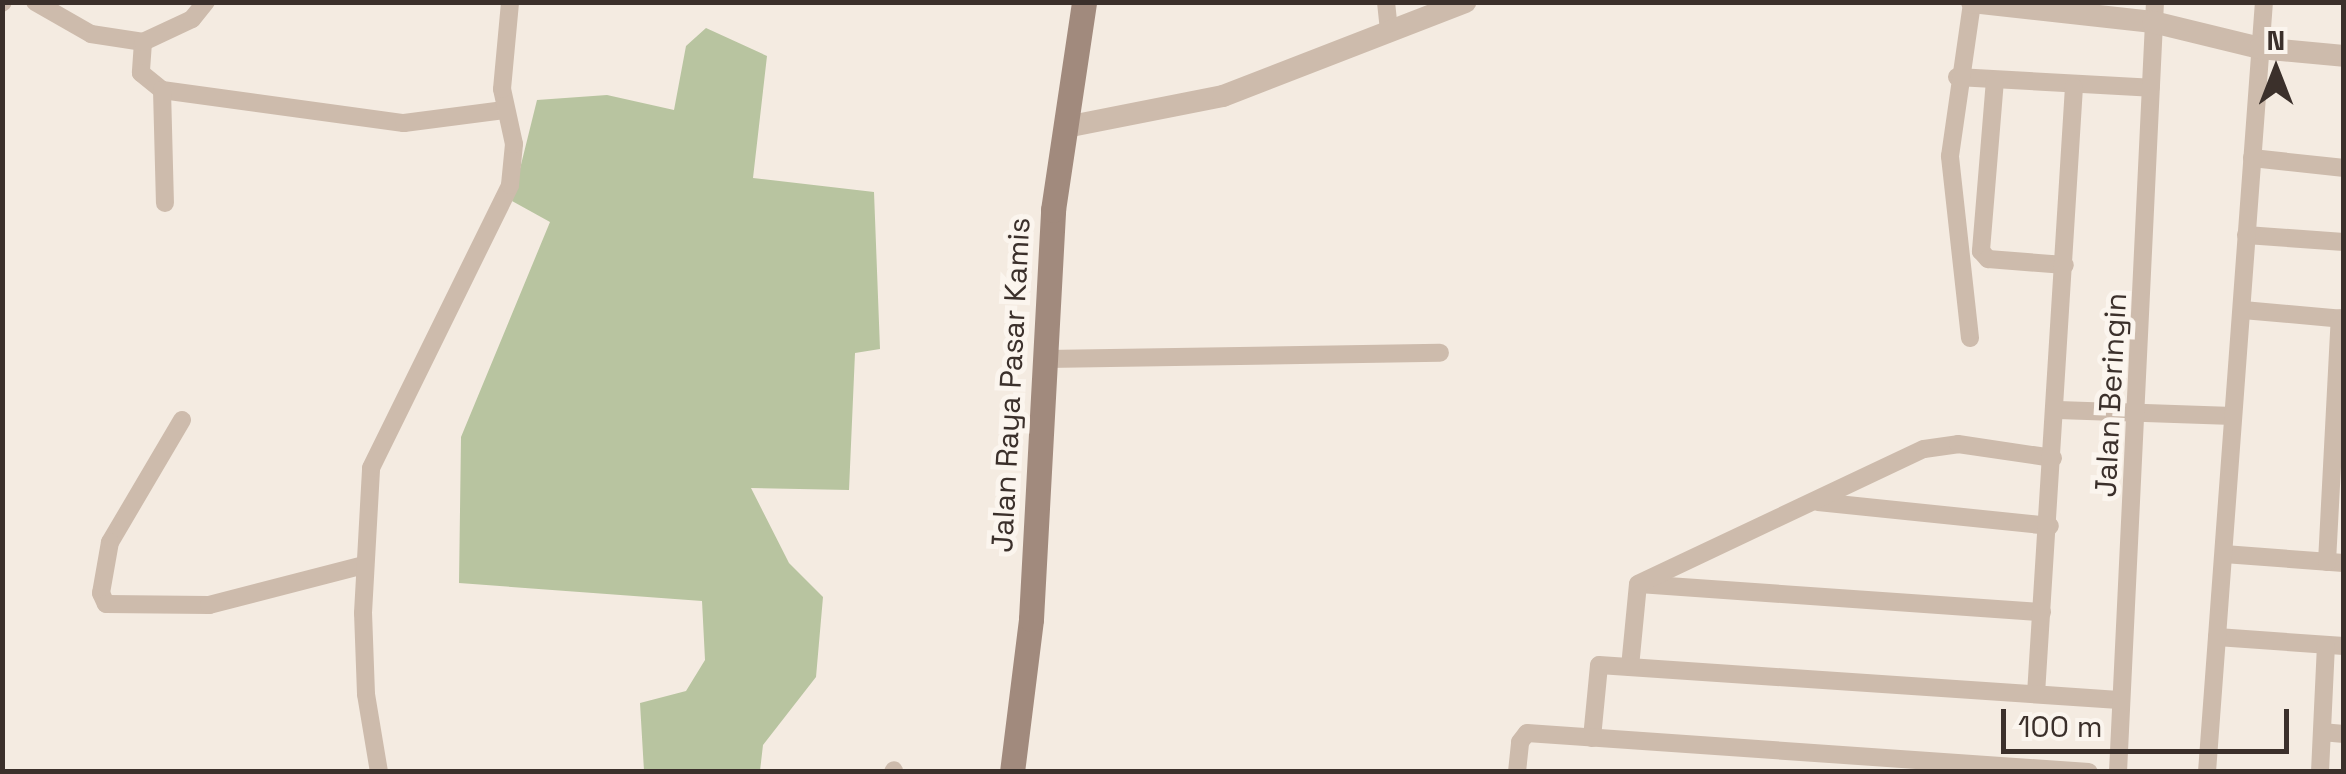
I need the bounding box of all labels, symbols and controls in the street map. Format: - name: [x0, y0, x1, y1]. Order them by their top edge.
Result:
- north arrow: [2226, 20, 2326, 120]
- text: N: [2267, 22, 2285, 58]
- street label: Jalan Raya Pasar Kamis: [984, 217, 1038, 553]
- street label: Jalan Beringin: [2088, 292, 2134, 498]
- scale bar: [2006, 689, 2294, 751]
- text: 100 m: [2018, 707, 2103, 746]

